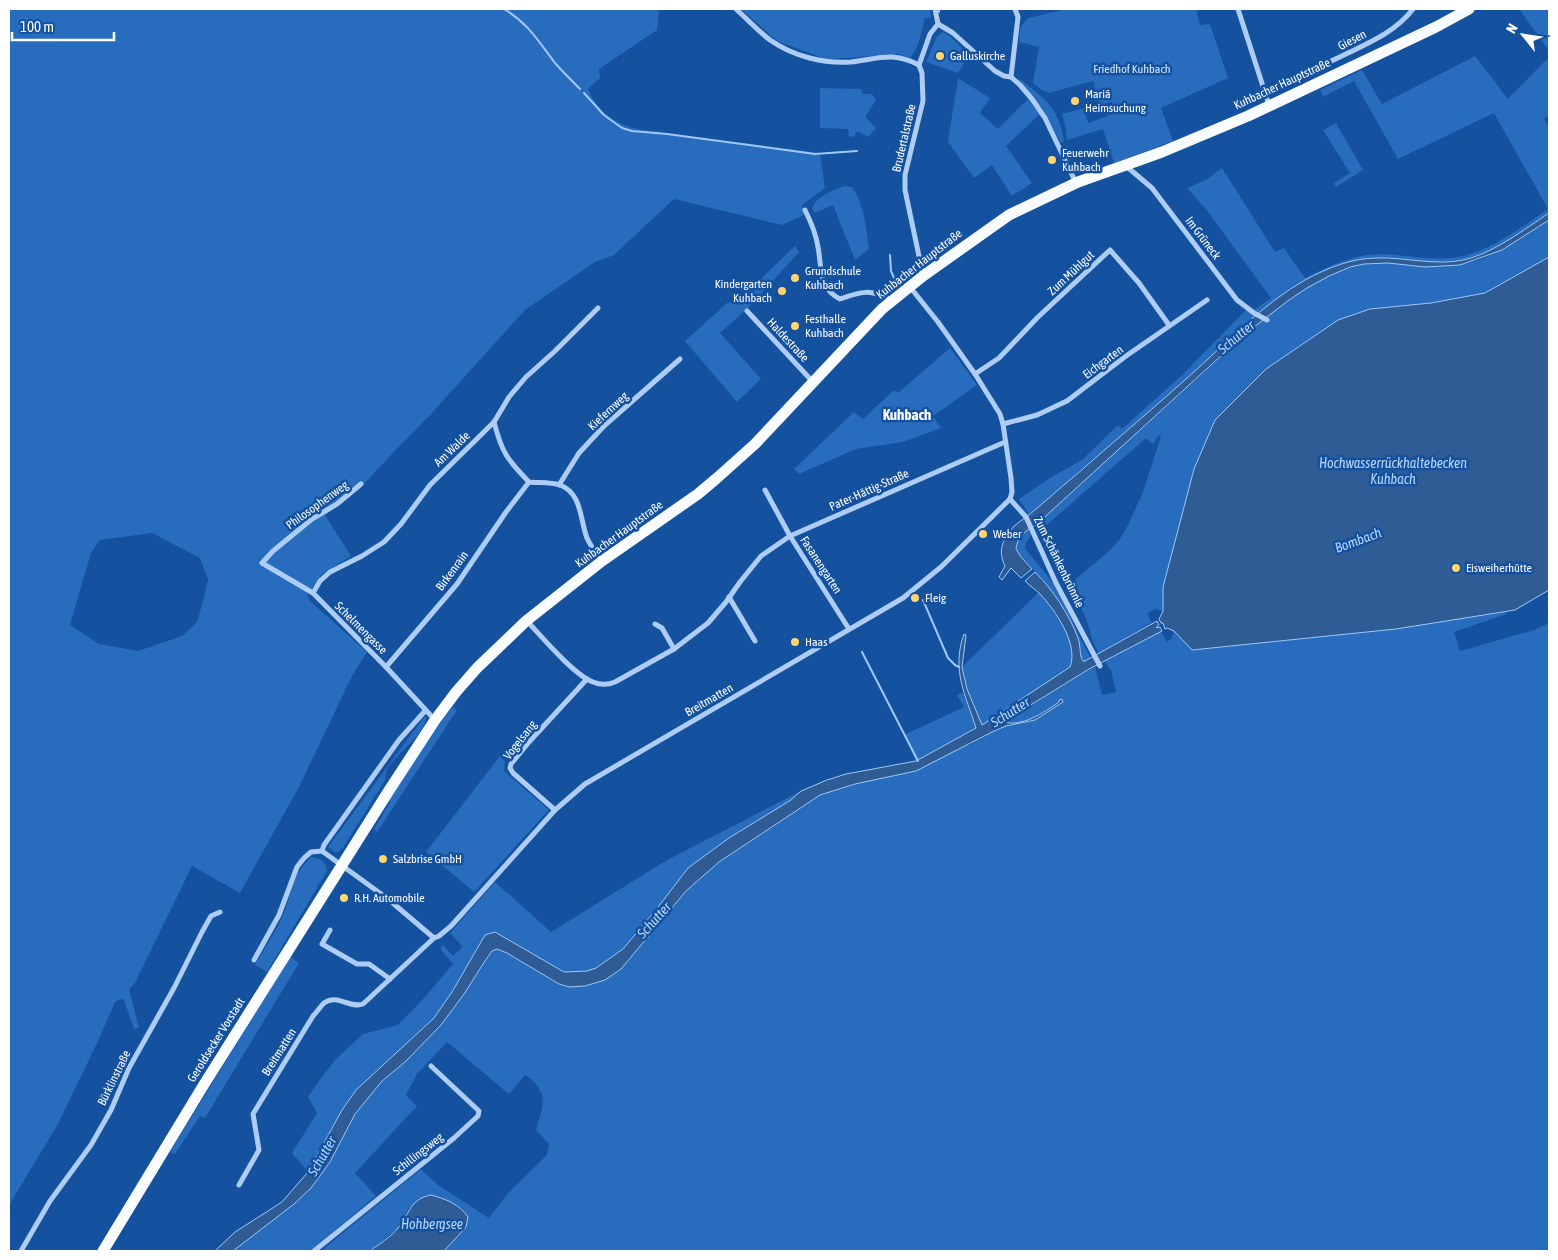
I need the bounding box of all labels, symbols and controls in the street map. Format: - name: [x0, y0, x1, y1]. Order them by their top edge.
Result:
- scale bar: [12, 10, 115, 42]
- north arrow: [1498, 10, 1548, 60]
- text: 100 m: [20, 18, 54, 35]
- text: N: [1503, 21, 1521, 36]
- street label: Giesen: [1335, 27, 1369, 53]
- place label: Galluskirche: [950, 49, 1005, 63]
- marker: Galluskirche: [934, 50, 946, 62]
- street label: Kuhbacher Hauptstraße: [1232, 56, 1332, 112]
- park label: Friedhof Kuhbach: [1093, 62, 1171, 76]
- place label: Mariä Heimsuchung: [1085, 87, 1147, 115]
- marker: Mariä Heimsuchung: [1069, 95, 1081, 107]
- street label: Brudertalstraße: [889, 103, 919, 173]
- place label: Feuerwehr Kuhbach: [1062, 146, 1109, 174]
- marker: Feuerwehr Kuhbach: [1046, 154, 1058, 166]
- street label: Im Grüneck: [1182, 214, 1224, 263]
- street label: Kuhbacher Hauptstraße: [873, 226, 965, 302]
- street label: Zum Mühlgut: [1045, 248, 1098, 298]
- place label: Grundschule Kuhbach: [805, 264, 861, 292]
- marker: Grundschule Kuhbach: [789, 272, 801, 284]
- place label: Kindergarten Kuhbach: [715, 277, 772, 305]
- marker: Kindergarten Kuhbach: [776, 285, 788, 297]
- place label: Festhalle Kuhbach: [805, 312, 846, 340]
- street label: Haldestraße: [764, 315, 812, 365]
- water label: Schutter: [1214, 316, 1258, 358]
- marker: Festhalle Kuhbach: [789, 320, 801, 332]
- street label: Eichgarten: [1080, 342, 1126, 382]
- street label: Kiefernweg: [585, 388, 632, 433]
- district label: Kuhbach: [883, 406, 931, 423]
- street label: Am Walde: [431, 429, 473, 469]
- water label: Hochwasserrückhaltebecken Kuhbach: [1319, 455, 1467, 487]
- street label: Pater-Hättig-Straße: [827, 466, 911, 514]
- street label: Philosophenweg: [283, 477, 352, 532]
- street label: Kuhbacher Hauptstraße: [573, 498, 665, 570]
- street label: Zum Schänkenbrünnle: [1031, 514, 1087, 610]
- water label: Bombach: [1333, 524, 1384, 556]
- place label: Weber: [993, 527, 1022, 541]
- marker: Weber: [977, 528, 989, 540]
- street label: Fasanengarten: [797, 534, 845, 596]
- street label: Birkenrain: [433, 548, 471, 594]
- place label: Eisweiherhütte: [1466, 561, 1532, 575]
- marker: Eisweiherhütte: [1450, 562, 1462, 574]
- place label: Fleig: [925, 591, 947, 605]
- marker: Fleig: [909, 592, 921, 604]
- street label: Schelmengasse: [332, 599, 390, 657]
- place label: Haas: [805, 635, 827, 649]
- marker: Haas: [789, 636, 801, 648]
- street label: Breitmatten: [682, 681, 736, 719]
- water label: Schutter: [987, 693, 1033, 731]
- street label: Vogelsang: [500, 717, 540, 762]
- place label: Salzbrise GmbH: [393, 852, 462, 866]
- marker: Salzbrise GmbH: [377, 853, 389, 865]
- place label: R.H. Automobile: [354, 891, 425, 905]
- marker: R.H. Automobile: [338, 892, 350, 904]
- water label: Schutter: [633, 898, 675, 942]
- street label: Geroldsecker Vorstadt: [184, 995, 248, 1085]
- street label: Breitmatten: [259, 1026, 299, 1078]
- street label: Bürklinstraße: [95, 1048, 133, 1108]
- street label: Schillingsweg: [390, 1129, 447, 1178]
- water label: Schutter: [304, 1133, 340, 1179]
- water label: Hohbergsee: [401, 1216, 463, 1232]

